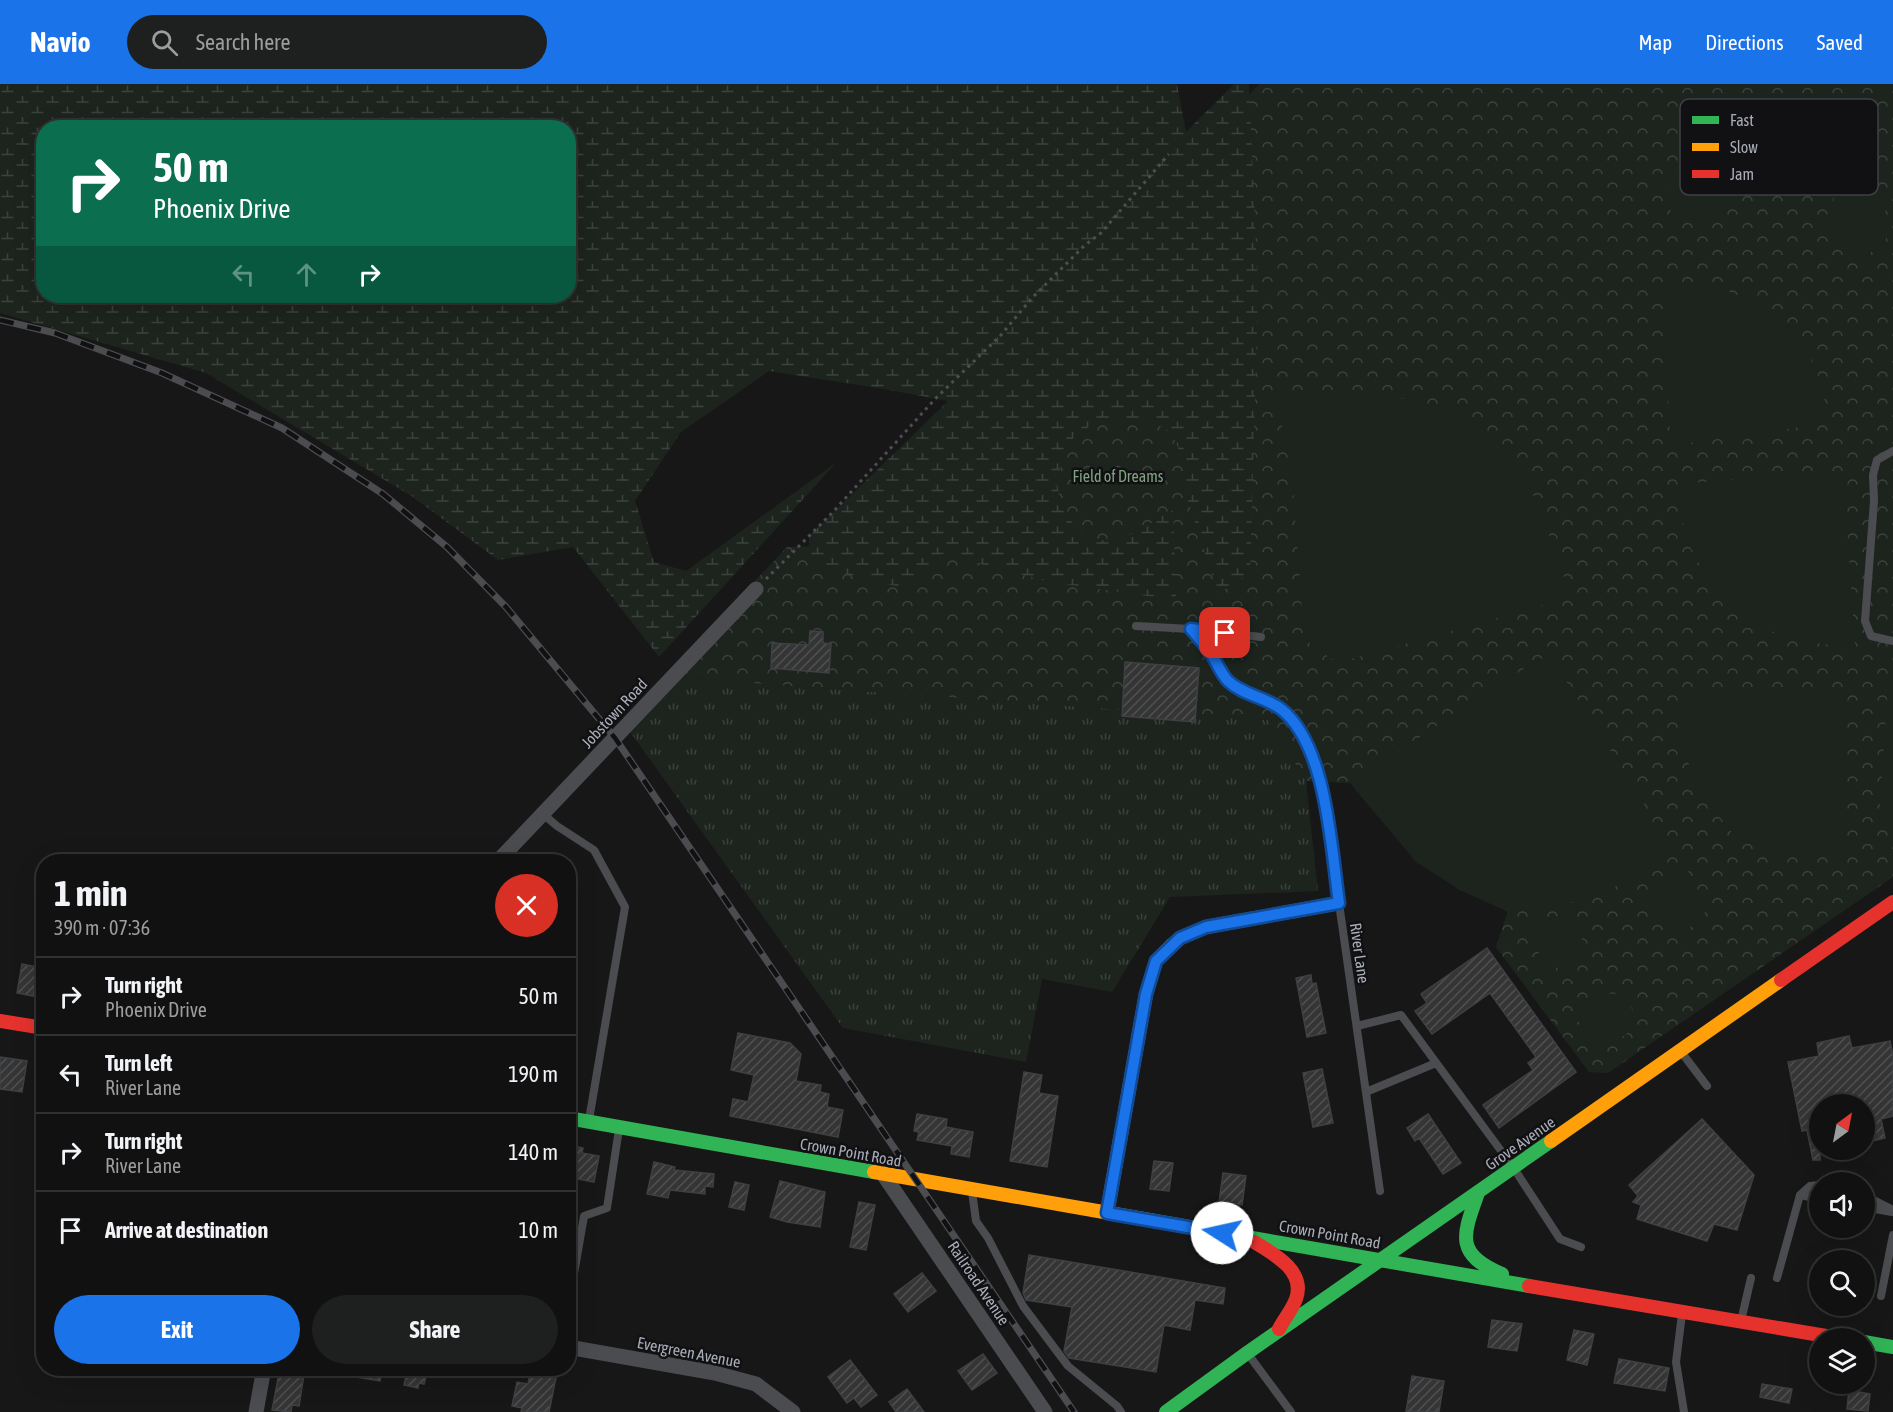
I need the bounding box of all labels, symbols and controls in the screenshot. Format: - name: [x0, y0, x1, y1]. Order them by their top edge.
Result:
- search box: [127, 15, 547, 69]
- text: Navio: [30, 26, 91, 58]
- icon: search: [148, 26, 181, 59]
- text: Search here: [196, 29, 291, 55]
- text: Map: [1638, 30, 1672, 54]
- text: Directions: [1705, 30, 1784, 54]
- text: Saved: [1817, 30, 1863, 54]
- legend: [1680, 99, 1878, 195]
- text: Fast: [1730, 111, 1754, 129]
- text: Slow: [1730, 138, 1758, 156]
- text: 50 m: [153, 143, 228, 191]
- icon: right: [54, 144, 132, 222]
- text: Jam: [1730, 165, 1754, 183]
- text: Phoenix Drive: [153, 193, 291, 224]
- icon: left: [227, 258, 260, 291]
- icon: ahead: [290, 258, 323, 291]
- icon: right: [353, 258, 386, 291]
- park label: Field of Dreams: [1073, 467, 1164, 485]
- pin: [1199, 607, 1250, 658]
- icon: arrive: [1208, 616, 1241, 649]
- street label: Jobstown Road: [578, 675, 650, 751]
- text: 1 min: [54, 872, 128, 914]
- button: close: [495, 874, 558, 937]
- text: 390 m · 07:36: [54, 916, 150, 939]
- street label: River Lane: [1347, 922, 1373, 984]
- text: Turn right: [105, 972, 182, 998]
- icon: right: [54, 980, 87, 1013]
- text: 50 m: [518, 983, 558, 1009]
- text: Phoenix Drive: [105, 998, 207, 1021]
- text: Turn left: [105, 1050, 172, 1076]
- icon: left: [54, 1058, 87, 1091]
- text: 190 m: [508, 1061, 558, 1087]
- text: River Lane: [105, 1076, 181, 1099]
- north arrow: [1809, 1094, 1875, 1160]
- map controls: [1809, 1094, 1875, 1394]
- street label: Grove Avenue: [1482, 1112, 1558, 1174]
- text: Turn right: [105, 1128, 182, 1154]
- street label: Crown Point Road: [799, 1134, 903, 1170]
- icon: right: [54, 1136, 87, 1169]
- text: 140 m: [508, 1139, 558, 1165]
- text: River Lane: [105, 1154, 181, 1177]
- button: sound: [1809, 1172, 1875, 1238]
- position arrow: [1190, 1201, 1254, 1265]
- icon: arrive: [54, 1214, 87, 1247]
- street label: Crown Point Road: [1278, 1216, 1382, 1252]
- text: Arrive at destination: [105, 1217, 268, 1243]
- text: 10 m: [518, 1217, 558, 1243]
- street label: Railroad Avenue: [944, 1238, 1014, 1328]
- button: search: [1809, 1250, 1875, 1316]
- button: Exit: [54, 1295, 300, 1364]
- button: Share: [312, 1295, 558, 1364]
- button: layers: [1809, 1328, 1875, 1394]
- street label: Evergreen Avenue: [636, 1333, 742, 1372]

